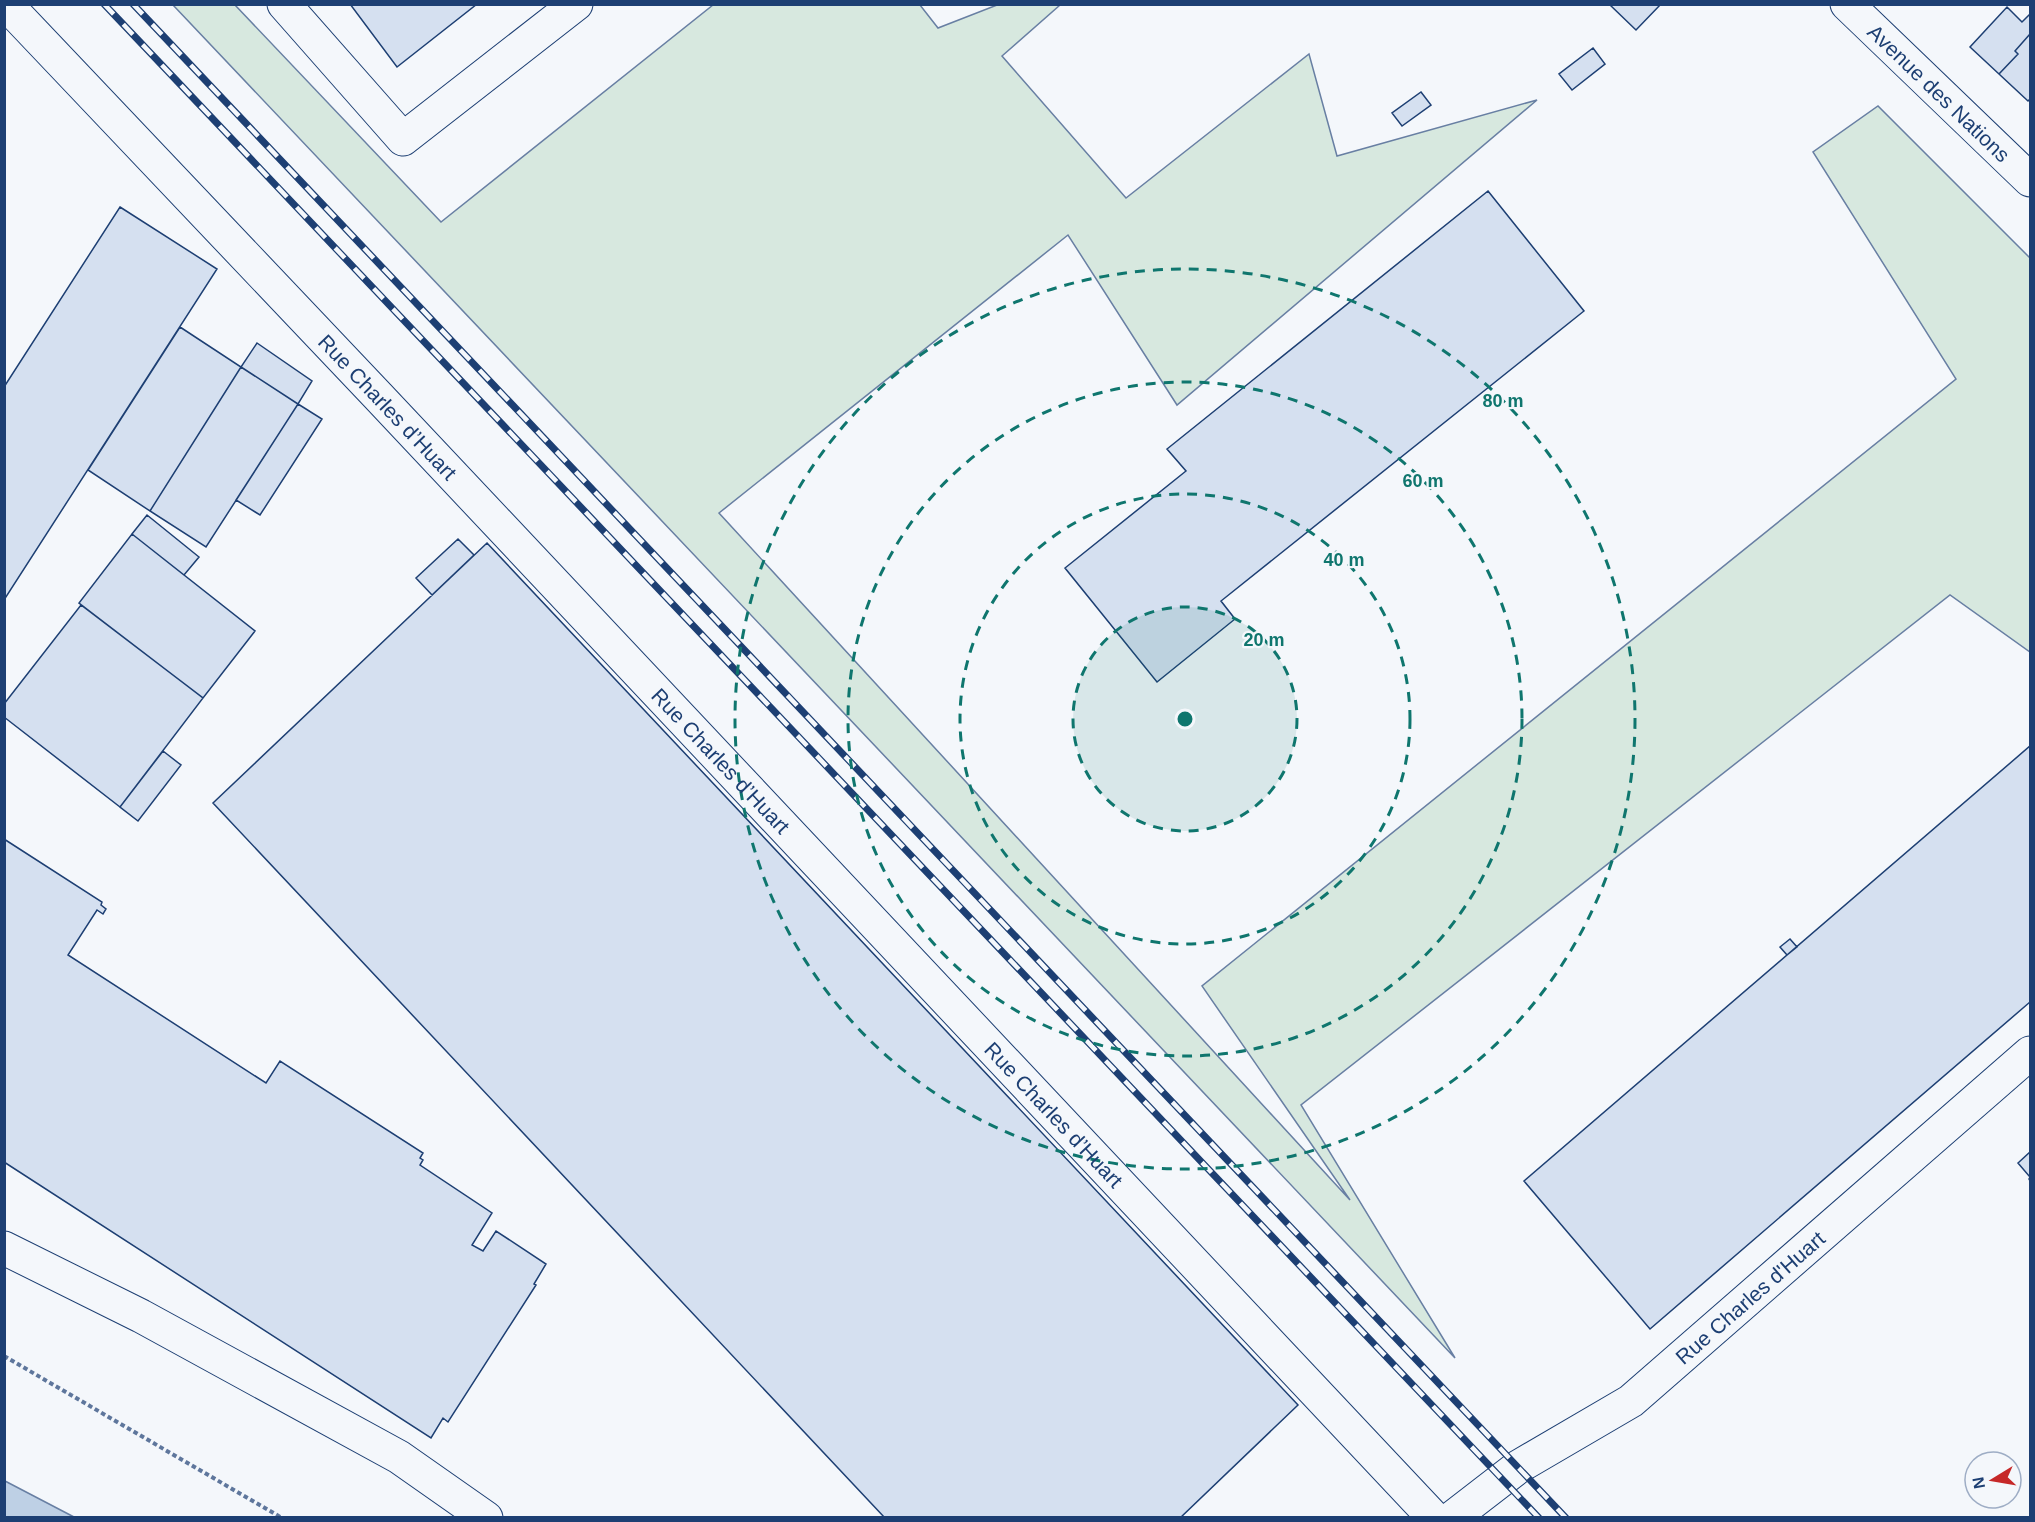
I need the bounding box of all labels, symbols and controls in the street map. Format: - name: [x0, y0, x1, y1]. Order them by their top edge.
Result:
- street label: Avenue des Nations: [1864, 19, 2015, 166]
- street label: Rue Charles d’Huart: [314, 330, 462, 484]
- text: 80 m: [1482, 391, 1524, 411]
- text: 60 m: [1402, 471, 1444, 491]
- text: 40 m: [1323, 550, 1365, 570]
- text: 20 m: [1243, 630, 1285, 650]
- street label: Rue Charles d’Huart: [647, 683, 795, 838]
- centre of rings: [1175, 709, 1195, 729]
- street label: Rue Charles d’Huart: [981, 1037, 1128, 1192]
- street label: Rue Charles d'Huart: [1671, 1226, 1829, 1368]
- north arrow: [1963, 1450, 2023, 1510]
- text: N: [1969, 1475, 1988, 1490]

